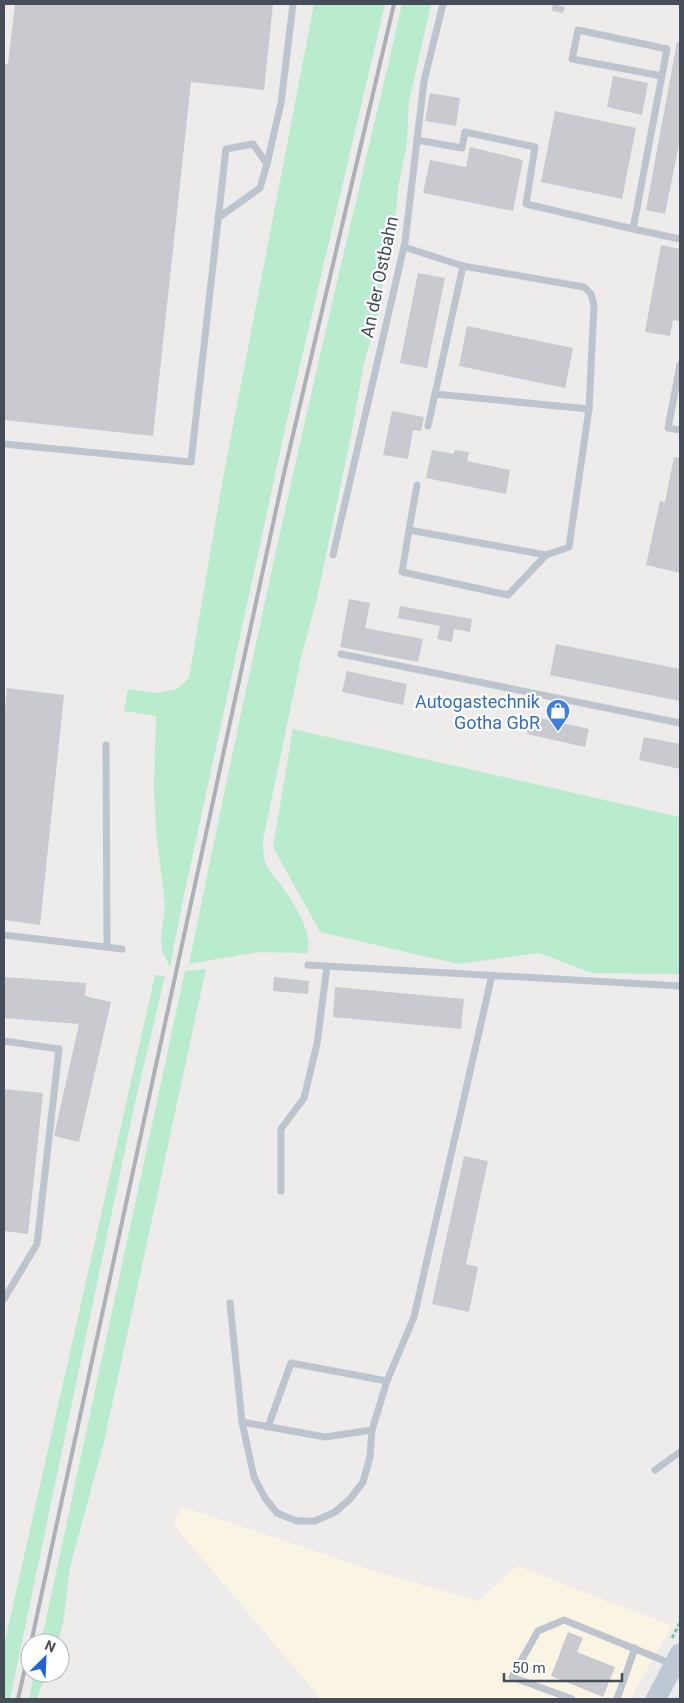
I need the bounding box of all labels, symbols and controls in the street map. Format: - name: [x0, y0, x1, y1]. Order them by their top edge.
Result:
- street label: An der Ostbahn: [356, 214, 402, 340]
- place label: Autogastechnik Gotha GbR: [415, 691, 541, 733]
- shop icon: Autogastechnik Gotha GbR: [545, 698, 571, 732]
- north arrow: [20, 1633, 70, 1683]
- text: N: [43, 1637, 58, 1655]
- scale bar: [504, 1650, 622, 1682]
- text: 50 m: [512, 1659, 546, 1677]

